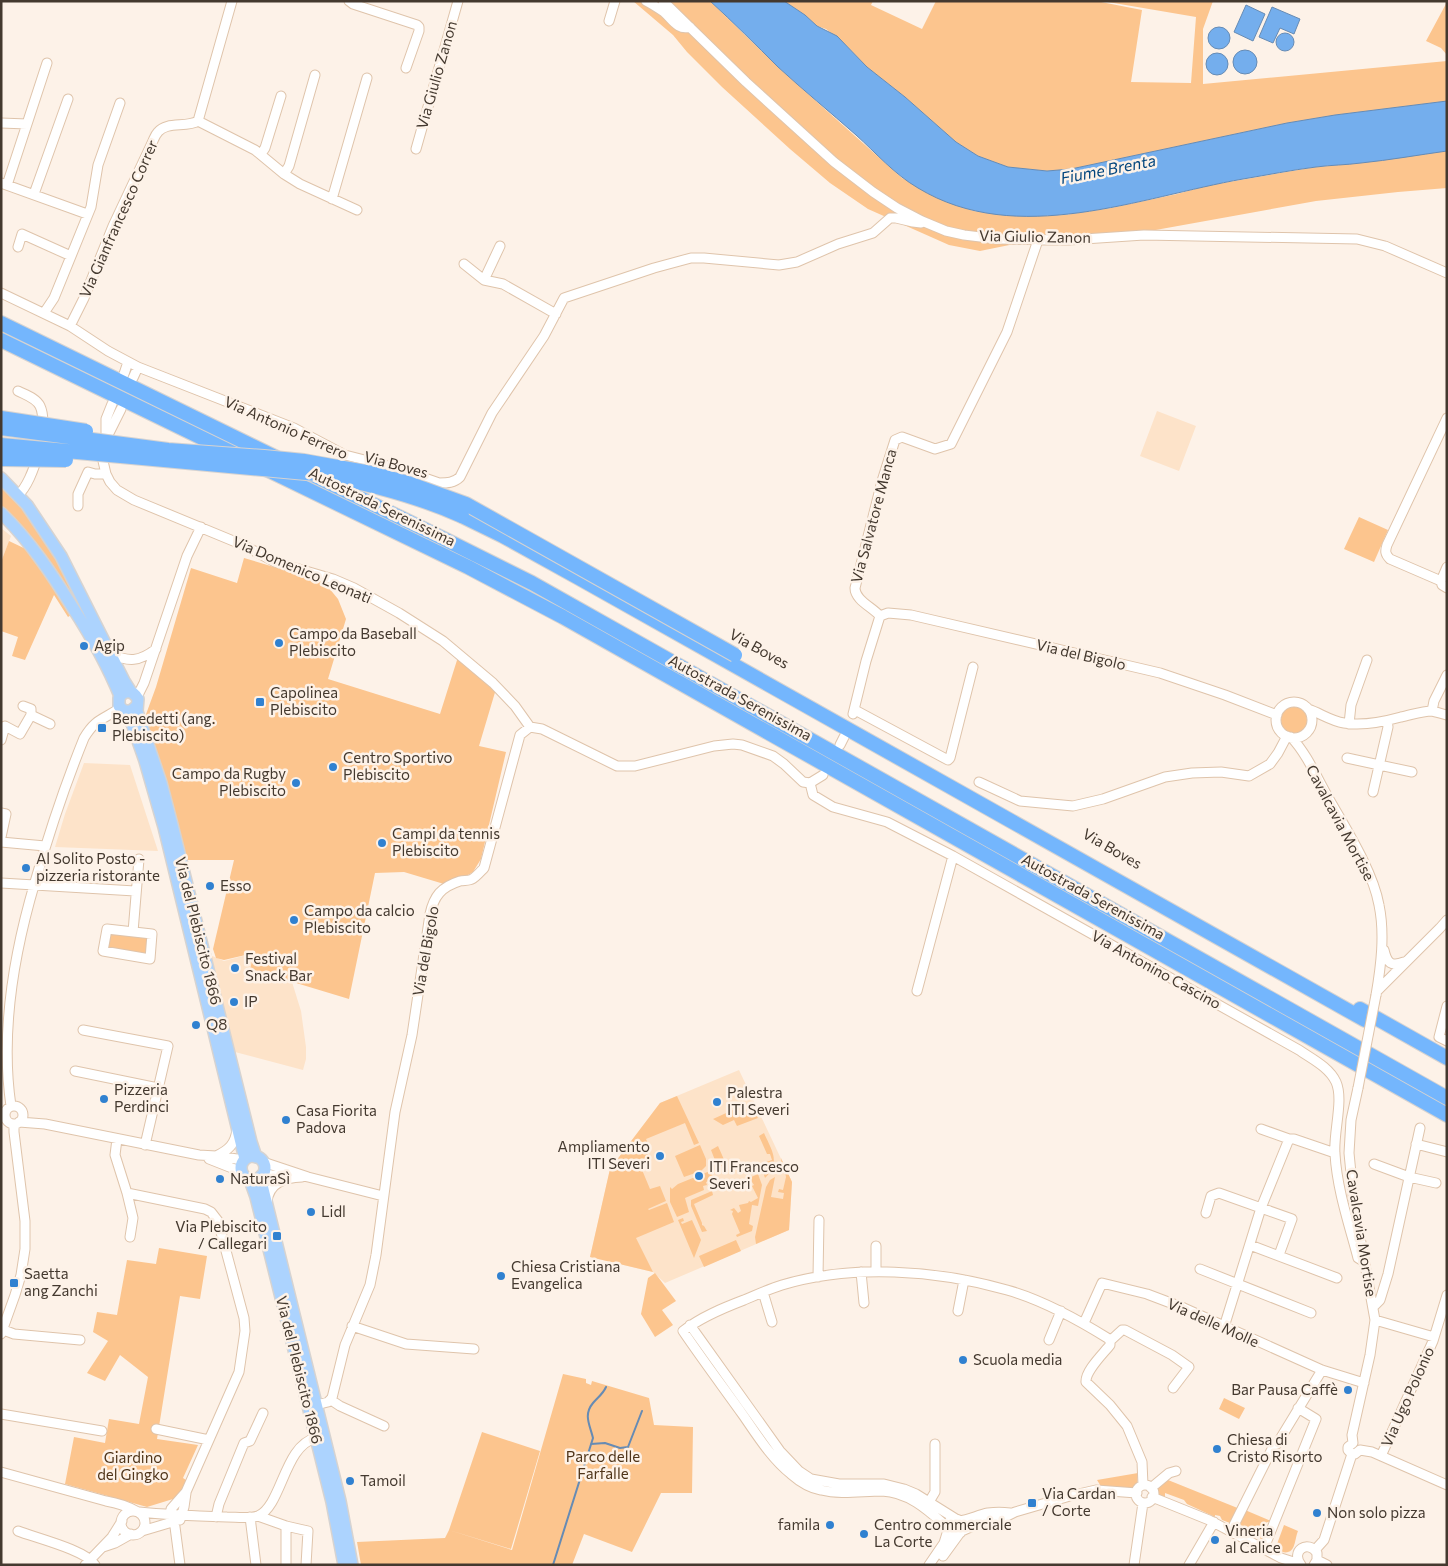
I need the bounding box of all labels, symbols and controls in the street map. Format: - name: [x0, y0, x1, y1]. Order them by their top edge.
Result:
- street label: Via Giulio Zanon: [412, 19, 460, 131]
- street label: Via Gianfrancesco Correr: [75, 137, 161, 300]
- water label: Fiume Brenta: [1059, 150, 1157, 187]
- street label: Via Giulio Zanon: [979, 226, 1091, 246]
- street label: Via Antonio Ferrero: [222, 392, 351, 462]
- street label: Via Boves: [362, 447, 430, 481]
- street label: Via Salvatore Manca: [846, 447, 900, 585]
- street label: Autostrada Serenissima: [306, 463, 459, 549]
- street label: Via Domenico Leonati: [230, 532, 375, 607]
- place label: Campo da Baseball Plebiscito: [289, 624, 417, 659]
- street label: Via Boves: [727, 624, 793, 672]
- street label: Via del Bigolo: [1035, 635, 1128, 673]
- place label: Agip: [94, 636, 125, 654]
- marker: Campo da Baseball Plebiscito: [273, 637, 285, 649]
- marker: Agip: [78, 640, 90, 652]
- street label: Autostrada Serenissima: [666, 650, 815, 744]
- place label: Capolinea Plebiscito: [270, 683, 338, 718]
- marker: Capolinea Plebiscito: [254, 696, 266, 708]
- place label: Benedetti (ang. Plebiscito): [112, 709, 215, 744]
- marker: Benedetti (ang. Plebiscito): [96, 722, 108, 734]
- place label: Centro Sportivo Plebiscito: [343, 748, 453, 783]
- marker: Centro Sportivo Plebiscito: [327, 761, 339, 773]
- street label: Cavalcavia Mortise: [1303, 762, 1379, 884]
- place label: Campo da Rugby Plebiscito: [172, 764, 286, 799]
- marker: Campo da Rugby Plebiscito: [290, 777, 302, 789]
- place label: Campi da tennis Plebiscito: [392, 824, 500, 859]
- street label: Via Boves: [1080, 824, 1145, 872]
- marker: Campi da tennis Plebiscito: [376, 837, 388, 849]
- place label: Al Solito Posto - pizzeria ristorante: [36, 849, 160, 884]
- street label: Autostrada Serenissima: [1019, 849, 1168, 943]
- street label: Via del Plebiscito 1866: [172, 855, 226, 1007]
- marker: Al Solito Posto - pizzeria ristorante: [20, 862, 32, 874]
- place label: Esso: [220, 876, 251, 894]
- marker: Esso: [204, 880, 216, 892]
- place label: Campo da calcio Plebiscito: [304, 901, 415, 936]
- street label: Via del Bigolo: [408, 904, 442, 997]
- marker: Campo da calcio Plebiscito: [288, 914, 300, 926]
- street label: Via Antonino Cascino: [1088, 926, 1224, 1012]
- place label: Festival Snack Bar: [245, 949, 312, 984]
- marker: Festival Snack Bar: [229, 962, 241, 974]
- place label: IP: [244, 992, 258, 1010]
- marker: IP: [228, 996, 240, 1008]
- place label: Q8: [206, 1015, 227, 1033]
- marker: Q8: [190, 1019, 202, 1031]
- place label: Pizzeria Perdinci: [114, 1080, 169, 1115]
- place label: Palestra ITI Severi: [727, 1083, 790, 1118]
- marker: Pizzeria Perdinci: [98, 1093, 110, 1105]
- marker: Palestra ITI Severi: [711, 1096, 723, 1108]
- place label: Casa Fiorita Padova: [296, 1101, 377, 1136]
- marker: Casa Fiorita Padova: [280, 1114, 292, 1126]
- place label: Ampliamento ITI Severi: [558, 1137, 650, 1172]
- marker: Ampliamento ITI Severi: [654, 1150, 666, 1162]
- place label: ITI Francesco Severi: [709, 1157, 799, 1192]
- street label: Cavalcavia Mortise: [1343, 1168, 1381, 1298]
- place label: NaturaSì: [230, 1169, 290, 1187]
- marker: ITI Francesco Severi: [693, 1170, 705, 1182]
- marker: NaturaSì: [214, 1173, 226, 1185]
- place label: Lidl: [321, 1202, 346, 1220]
- marker: Lidl: [305, 1206, 317, 1218]
- place label: Via Plebiscito / Callegari: [175, 1217, 267, 1252]
- marker: Via Plebiscito / Callegari: [271, 1230, 283, 1242]
- place label: Chiesa Cristiana Evangelica: [511, 1257, 620, 1292]
- place label: Saetta ang Zanchi: [24, 1264, 98, 1299]
- marker: Chiesa Cristiana Evangelica: [495, 1270, 507, 1282]
- marker: Saetta ang Zanchi: [8, 1277, 20, 1289]
- street label: Via del Plebiscito 1866: [273, 1294, 327, 1446]
- street label: Via delle Molle: [1165, 1294, 1262, 1350]
- street label: Via Ugo Polonio: [1377, 1344, 1437, 1450]
- place label: Scuola media: [973, 1350, 1062, 1368]
- marker: Scuola media: [957, 1354, 969, 1366]
- place label: Bar Pausa Caffè: [1231, 1380, 1338, 1398]
- marker: Bar Pausa Caffè: [1342, 1384, 1354, 1396]
- place label: Chiesa di Cristo Risorto: [1227, 1430, 1323, 1465]
- marker: Chiesa di Cristo Risorto: [1211, 1443, 1223, 1455]
- park label: Parco delle Farfalle: [566, 1447, 640, 1482]
- park label: Giardino del Gingko: [97, 1448, 169, 1483]
- place label: Tamoil: [360, 1471, 406, 1489]
- marker: Tamoil: [344, 1475, 356, 1487]
- place label: Via Cardan / Corte: [1042, 1484, 1116, 1519]
- marker: Via Cardan / Corte: [1026, 1497, 1038, 1509]
- place label: Non solo pizza: [1327, 1503, 1426, 1521]
- marker: Non solo pizza: [1311, 1507, 1323, 1519]
- place label: famila: [778, 1515, 820, 1533]
- place label: Centro commerciale La Corte: [874, 1515, 1012, 1550]
- marker: famila: [824, 1519, 836, 1531]
- place label: Vineria al Calice: [1225, 1521, 1281, 1556]
- marker: Centro commerciale La Corte: [858, 1528, 870, 1540]
- marker: Vineria al Calice: [1209, 1534, 1221, 1546]

